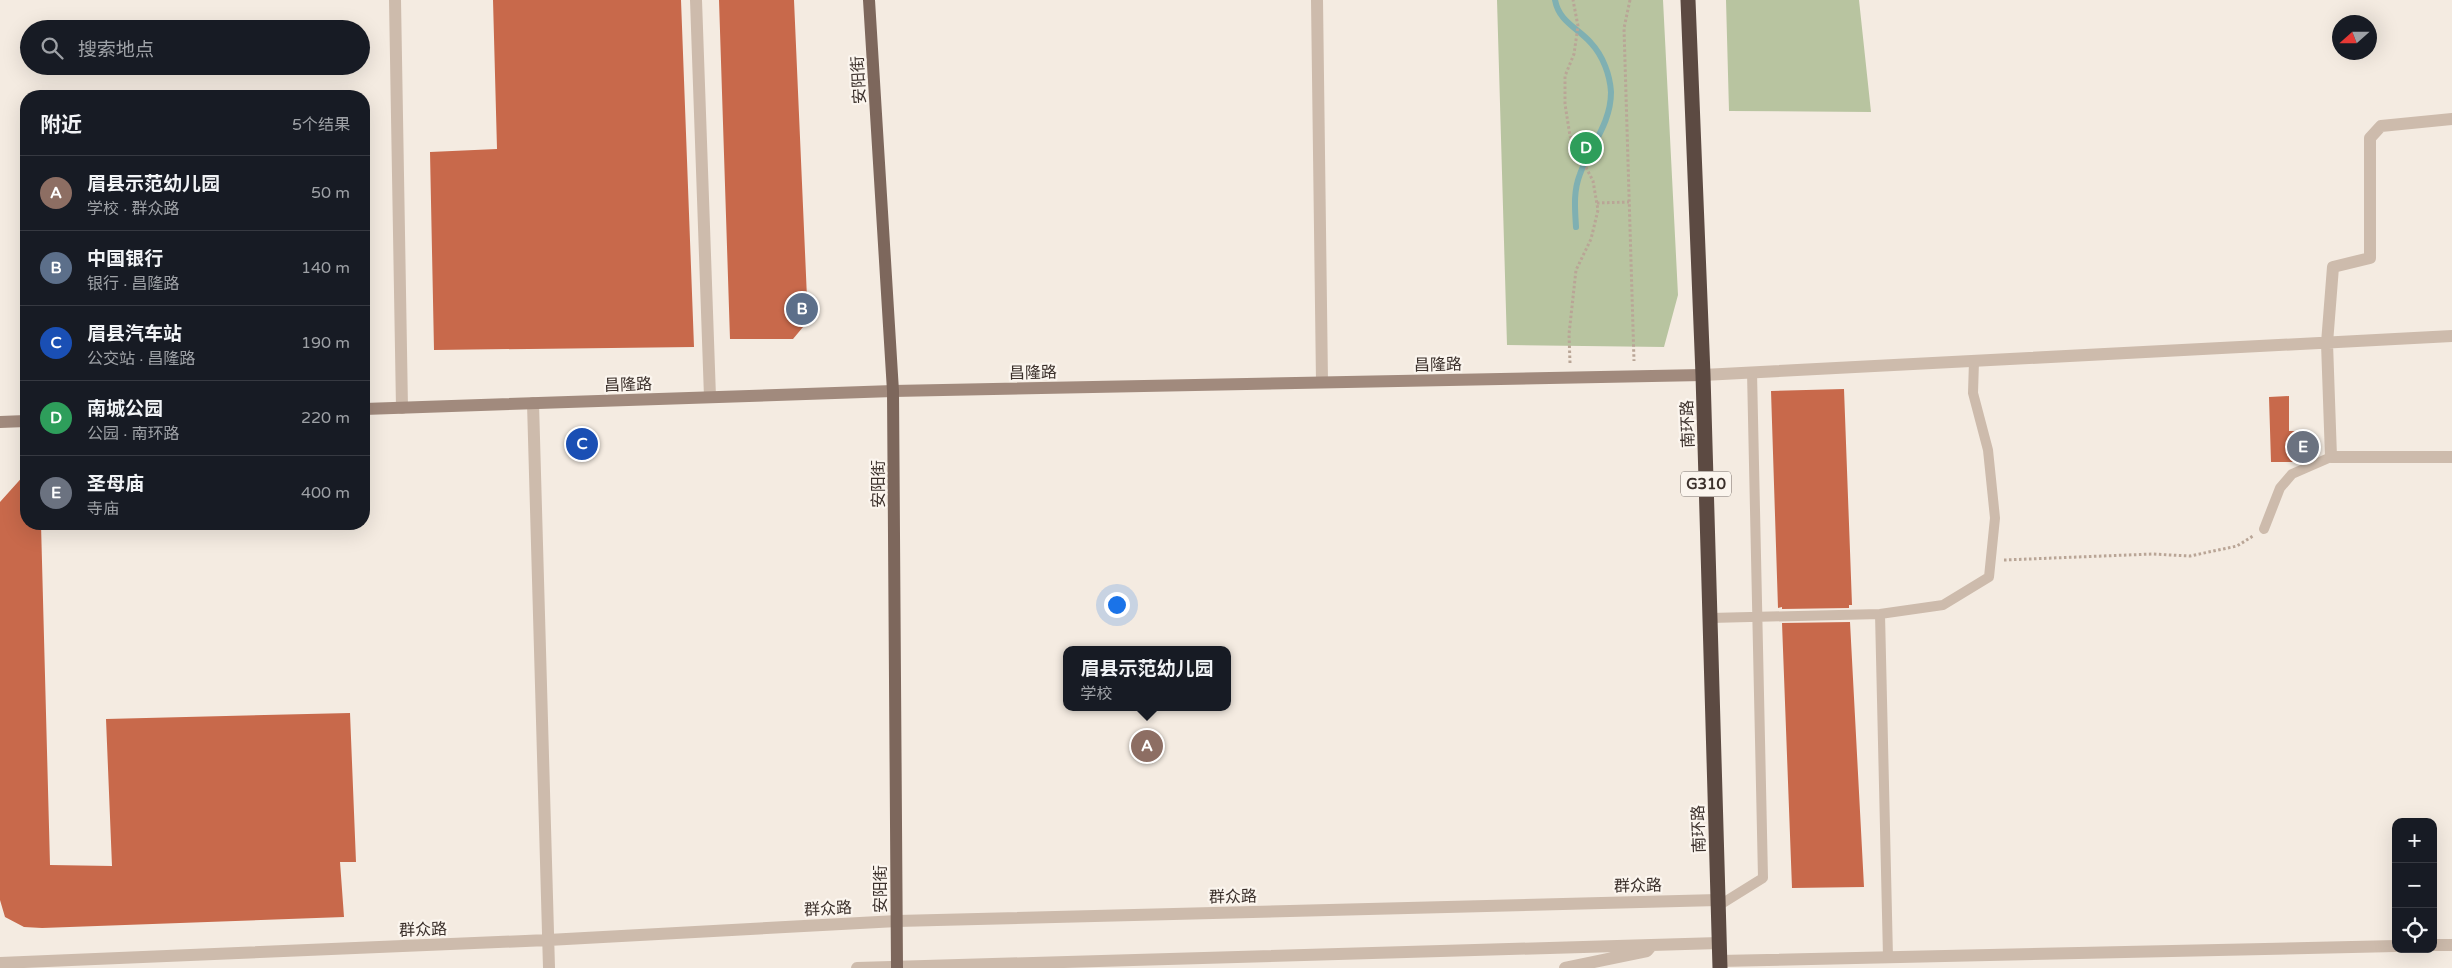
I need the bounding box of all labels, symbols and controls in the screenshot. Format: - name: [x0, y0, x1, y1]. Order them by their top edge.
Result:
- north arrow: [2332, 15, 2377, 60]
- search box: [20, 20, 370, 75]
- icon: search: [38, 34, 66, 62]
- text: 搜索地点: [78, 39, 154, 61]
- street label: 安阳街: [848, 55, 870, 104]
- text: 附近: [40, 113, 82, 138]
- text: 5个结果: [292, 115, 350, 135]
- pin: D: [1570, 129, 1602, 167]
- text: 眉县示范幼儿园: [87, 173, 220, 195]
- text: A: [50, 183, 62, 203]
- text: 50 m: [311, 183, 350, 203]
- text: 学校 · 群众路: [87, 199, 179, 219]
- text: 中国银行: [87, 248, 163, 270]
- text: B: [50, 258, 62, 278]
- text: 140 m: [301, 258, 350, 278]
- text: 银行 · 昌隆路: [87, 274, 179, 294]
- pin: B: [786, 290, 818, 328]
- text: 眉县汽车站: [87, 323, 182, 345]
- text: C: [50, 333, 62, 353]
- text: 190 m: [301, 333, 350, 353]
- text: 公交站 · 昌隆路: [87, 349, 195, 369]
- street label: 昌隆路: [1414, 355, 1462, 375]
- street label: 昌隆路: [1009, 363, 1057, 383]
- street label: 昌隆路: [604, 374, 652, 396]
- text: 南城公园: [87, 398, 163, 420]
- street label: 南环路: [1677, 400, 1699, 448]
- text: D: [50, 408, 62, 428]
- text: 220 m: [301, 408, 350, 428]
- text: 公园 · 南环路: [87, 424, 179, 444]
- pin: C: [566, 425, 598, 463]
- pin: E: [2287, 428, 2319, 466]
- street label: 安阳街: [869, 460, 889, 508]
- road number: G310: [1681, 472, 1731, 496]
- text: 圣母庙: [87, 473, 144, 495]
- text: E: [51, 483, 61, 503]
- text: 400 m: [301, 483, 350, 503]
- text: 寺庙: [87, 499, 119, 519]
- your location: [1104, 592, 1130, 618]
- popup: [1063, 646, 1231, 711]
- text: 眉县示范幼儿园: [1080, 658, 1214, 680]
- text: 学校: [1080, 684, 1113, 704]
- pin: A: [1131, 727, 1163, 765]
- street label: 南环路: [1688, 805, 1710, 853]
- map controls: [2392, 818, 2437, 953]
- button: +: [2392, 818, 2437, 863]
- button: −: [2392, 863, 2437, 908]
- street label: 安阳街: [871, 865, 891, 913]
- street label: 群众路: [1614, 876, 1662, 896]
- street label: 群众路: [1209, 887, 1257, 907]
- street label: 群众路: [804, 898, 853, 920]
- button: locate: [2392, 908, 2437, 953]
- street label: 群众路: [399, 919, 447, 941]

